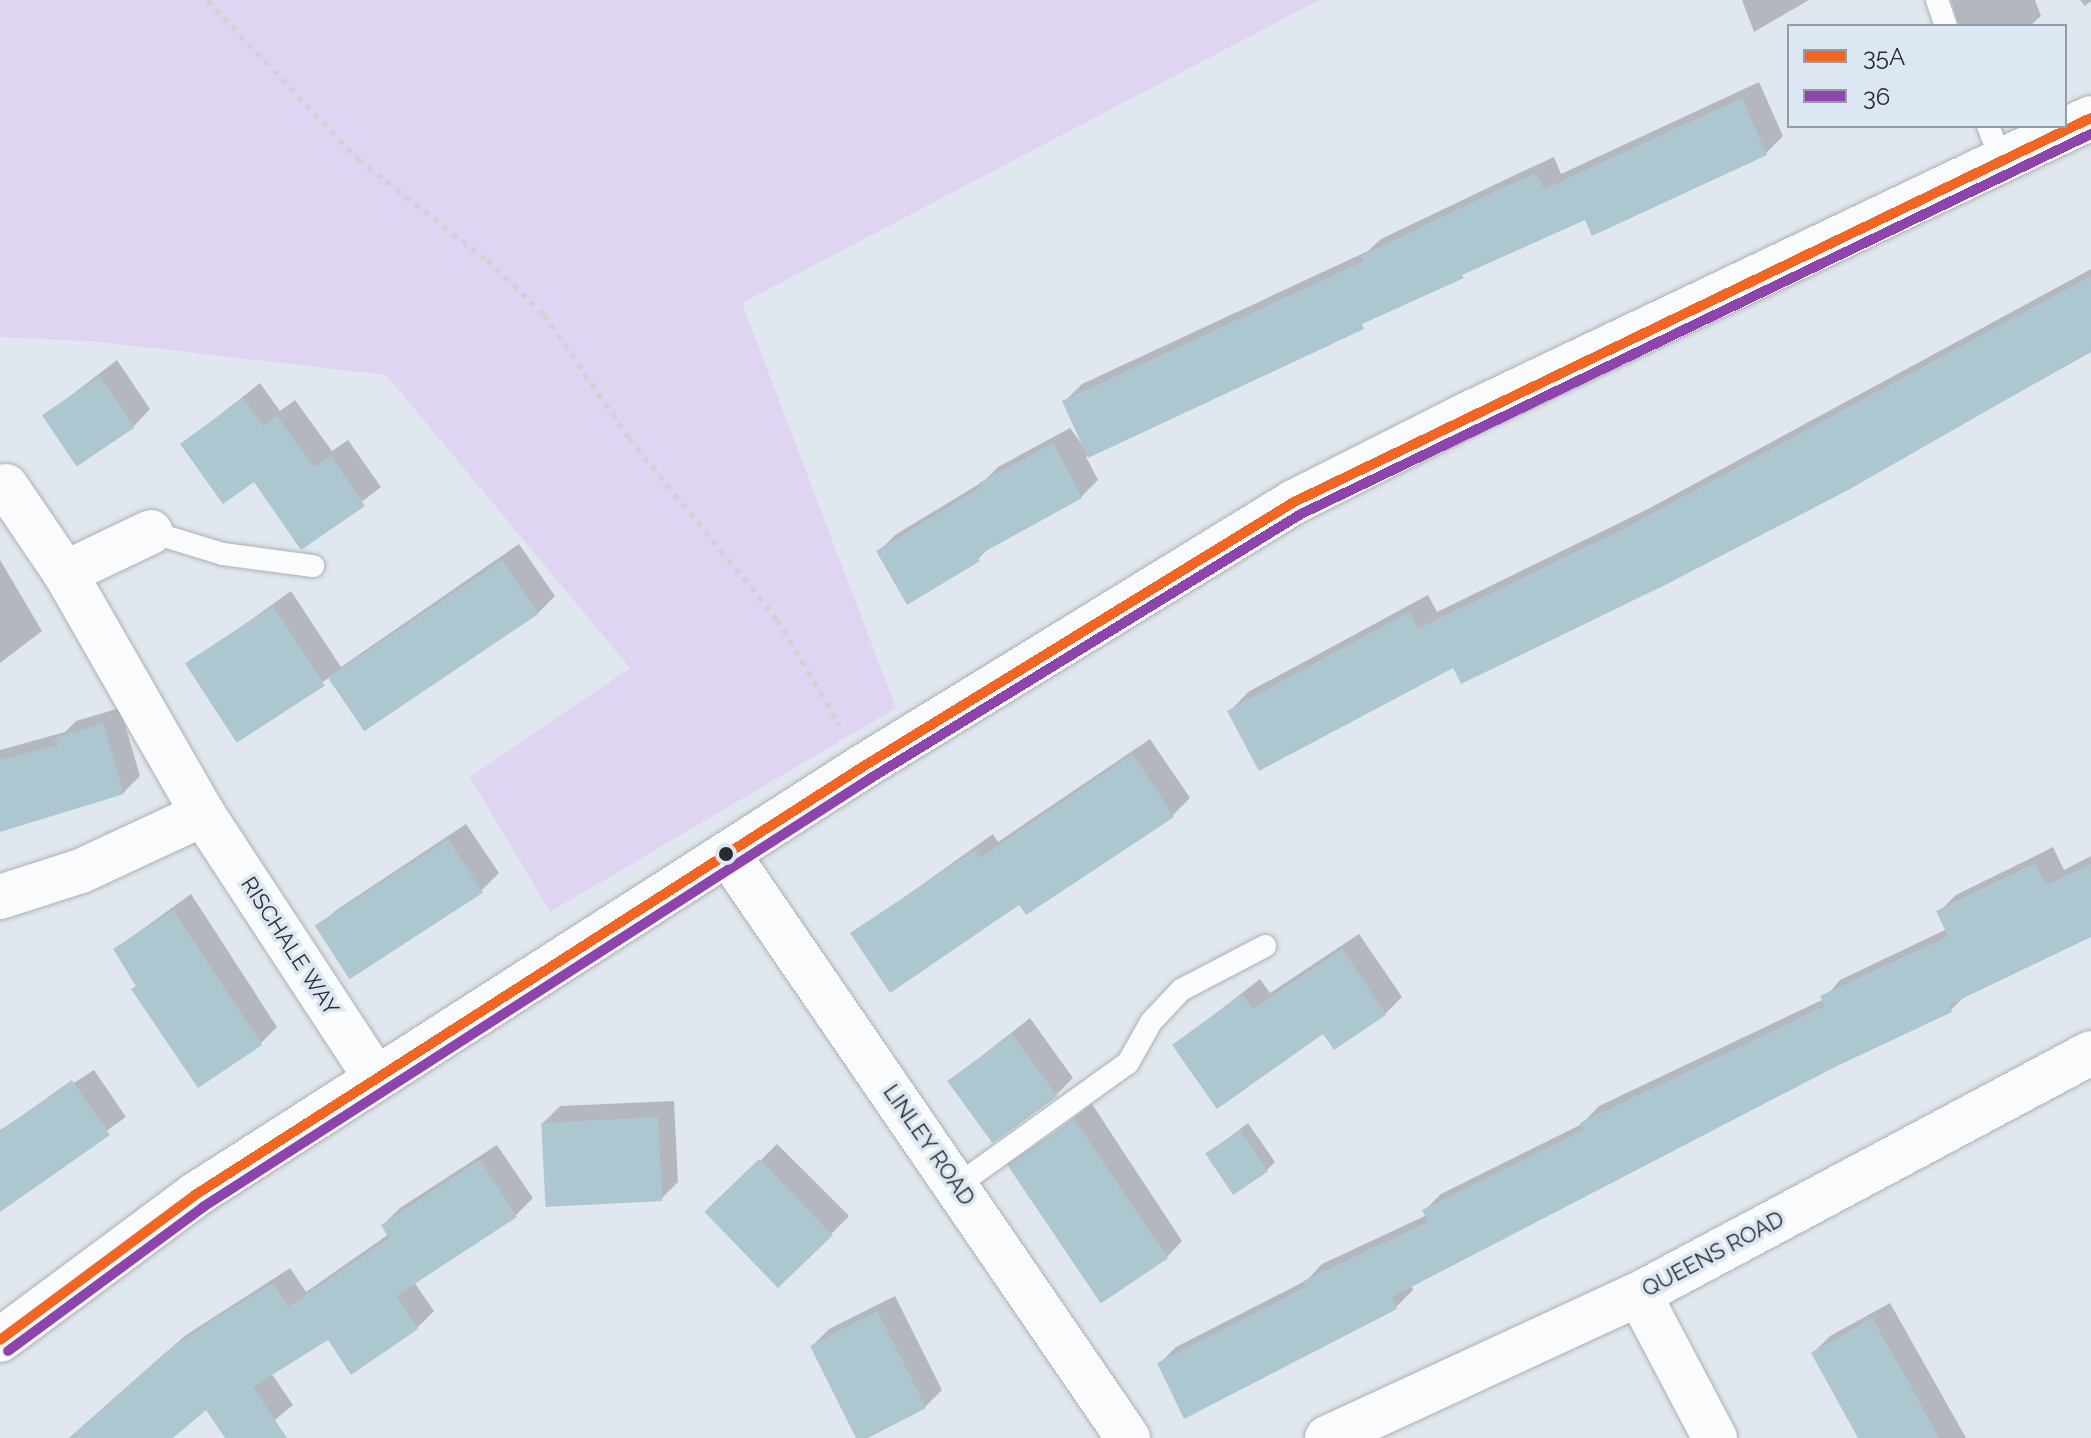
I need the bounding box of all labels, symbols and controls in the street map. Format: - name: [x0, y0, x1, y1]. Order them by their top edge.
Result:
- legend: [1787, 24, 2067, 128]
- text: 35A: [1863, 42, 1905, 71]
- text: 36: [1863, 82, 1890, 111]
- unlabelled marker: [718, 846, 734, 862]
- street label: RISCHALE WAY: [235, 872, 345, 1020]
- street label: LINLEY ROAD: [877, 1079, 981, 1211]
- street label: QUEENS ROAD: [1638, 1206, 1788, 1302]

